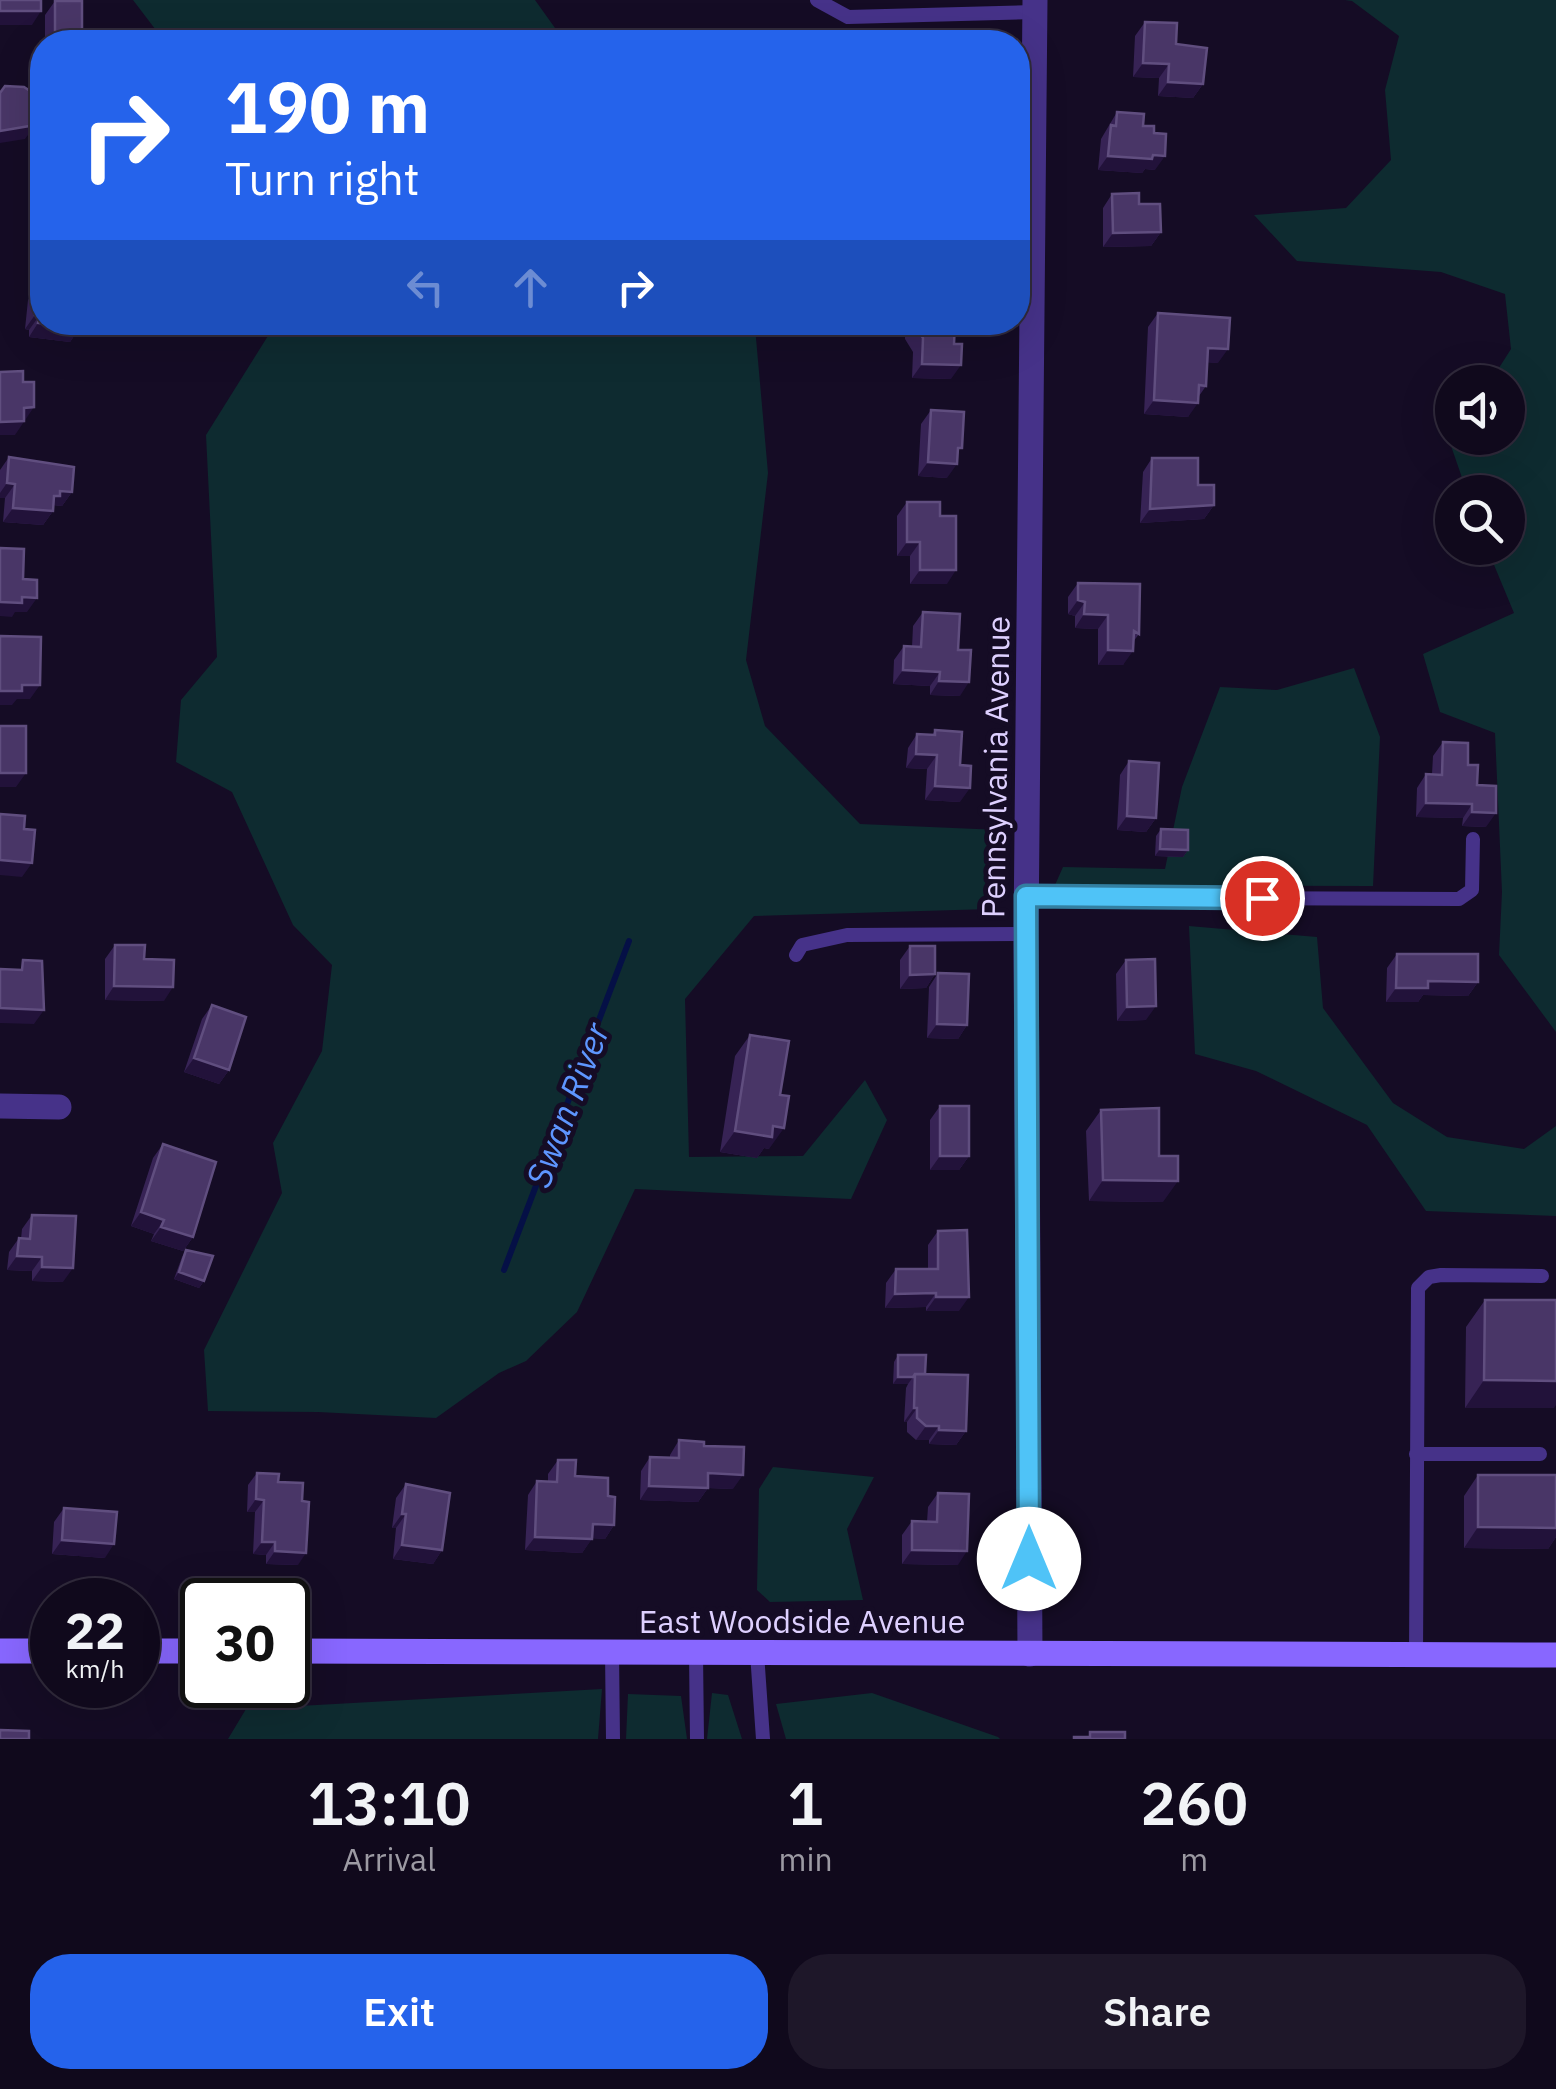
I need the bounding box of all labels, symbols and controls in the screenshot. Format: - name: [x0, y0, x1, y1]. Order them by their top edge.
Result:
- text: 190 m: [225, 61, 430, 152]
- icon: right: [60, 70, 190, 200]
- text: Turn right: [225, 149, 420, 207]
- icon: left: [398, 260, 453, 315]
- icon: ahead: [503, 260, 558, 315]
- icon: right: [608, 260, 663, 315]
- map controls: [1435, 365, 1525, 565]
- button: sound: [1435, 365, 1525, 455]
- button: search: [1435, 475, 1525, 565]
- street label: Pennsylvania Avenue: [971, 616, 1019, 918]
- pin: [1220, 856, 1305, 941]
- icon: arrive: [1235, 871, 1290, 926]
- water label: Swan River: [515, 1015, 620, 1194]
- position arrow: [977, 1507, 1081, 1611]
- speed limit sign: 30: [180, 1578, 310, 1708]
- text: 22: [65, 1598, 125, 1663]
- street label: East Woodside Avenue: [639, 1600, 965, 1642]
- text: km/h: [66, 1652, 124, 1685]
- text: 13:10: [308, 1763, 471, 1842]
- text: 1: [788, 1763, 824, 1842]
- text: 260: [1140, 1763, 1248, 1842]
- text: Arrival: [343, 1838, 436, 1880]
- text: min: [778, 1838, 833, 1880]
- text: m: [1180, 1838, 1208, 1880]
- button: Exit: [30, 1954, 768, 2069]
- button: Share: [788, 1954, 1526, 2069]

